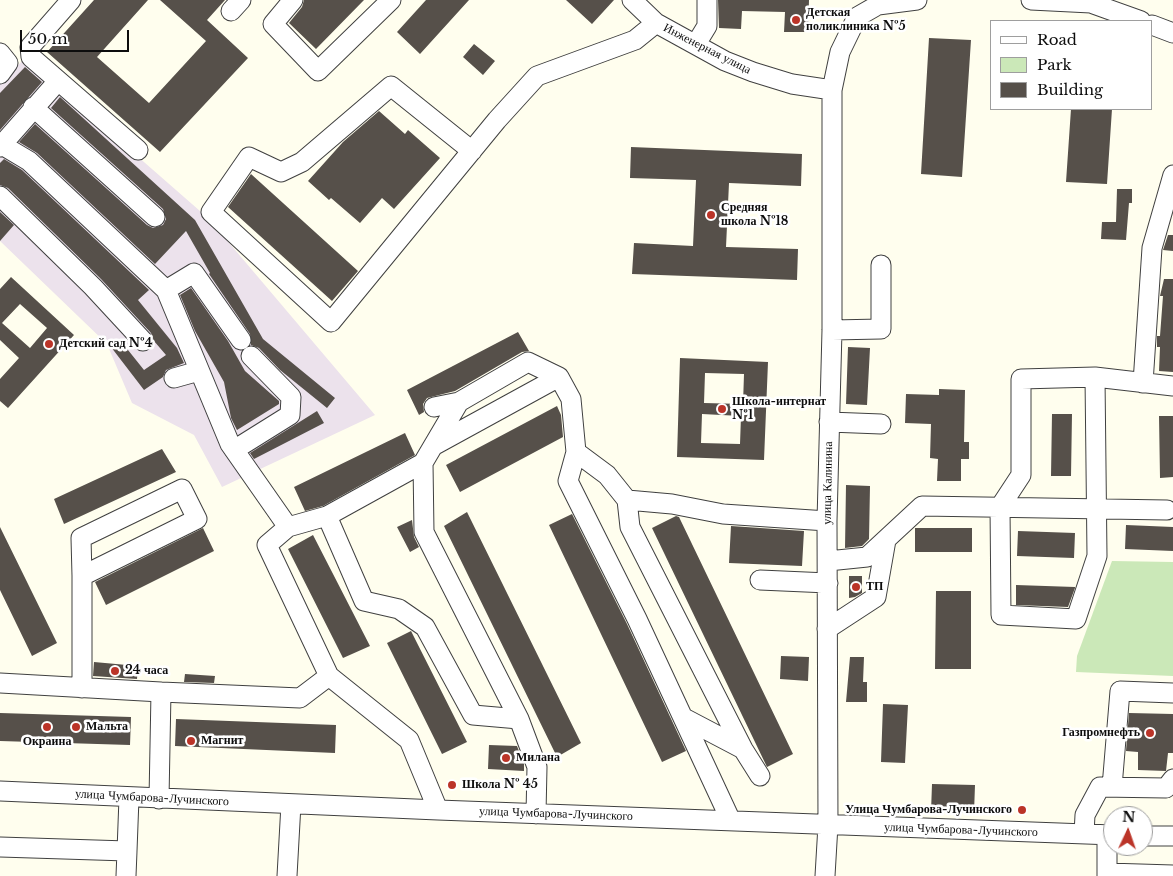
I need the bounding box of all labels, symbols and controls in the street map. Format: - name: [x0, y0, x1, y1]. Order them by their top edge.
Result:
- place label: Детская поликлиника №5: [806, 6, 906, 34]
- marker: Детская поликлиника №5: [790, 14, 802, 26]
- scale bar: [22, 20, 131, 52]
- legend: [990, 20, 1153, 110]
- street label: Инженерная улица: [661, 21, 753, 77]
- text: 50 m: [28, 29, 68, 48]
- text: Road: [1037, 30, 1077, 49]
- text: Park: [1037, 55, 1072, 74]
- text: Building: [1037, 80, 1103, 99]
- place label: Средняя школа №18: [721, 201, 788, 229]
- marker: Средняя школа №18: [705, 209, 717, 221]
- place label: Детский сад №4: [59, 337, 153, 351]
- marker: Детский сад №4: [43, 338, 55, 350]
- place label: Школа-интернат №1: [732, 395, 826, 423]
- marker: Школа-интернат №1: [716, 403, 728, 415]
- street label: улица Калинина: [820, 441, 836, 525]
- place label: ТП: [866, 580, 883, 594]
- marker: ТП: [850, 581, 862, 593]
- place label: 24 часа: [125, 664, 168, 678]
- marker: 24 часа: [109, 665, 121, 677]
- place label: Мальта: [86, 720, 128, 734]
- marker: Окраина: [41, 721, 53, 733]
- marker: Мальта: [70, 721, 82, 733]
- place label: Газпромнефть: [1062, 726, 1140, 740]
- marker: Газпромнефть: [1144, 727, 1156, 739]
- place label: Магнит: [201, 734, 243, 748]
- place label: Окраина: [23, 735, 71, 749]
- marker: Магнит: [185, 735, 197, 747]
- place label: Милана: [516, 751, 560, 765]
- marker: Милана: [500, 752, 512, 764]
- place label: Школа № 45: [462, 778, 538, 792]
- marker: Школа № 45: [446, 779, 458, 791]
- street label: улица Чумбарова-Лучинского: [75, 787, 229, 809]
- place label: Улица Чумбарова-Лучинского: [845, 803, 1012, 817]
- street label: улица Чумбарова-Лучинского: [479, 804, 633, 824]
- marker: Улица Чумбарова-Лучинского: [1016, 804, 1028, 816]
- north arrow: [1103, 806, 1153, 856]
- text: N: [1122, 808, 1136, 826]
- street label: улица Чумбарова-Лучинского: [884, 820, 1038, 840]

